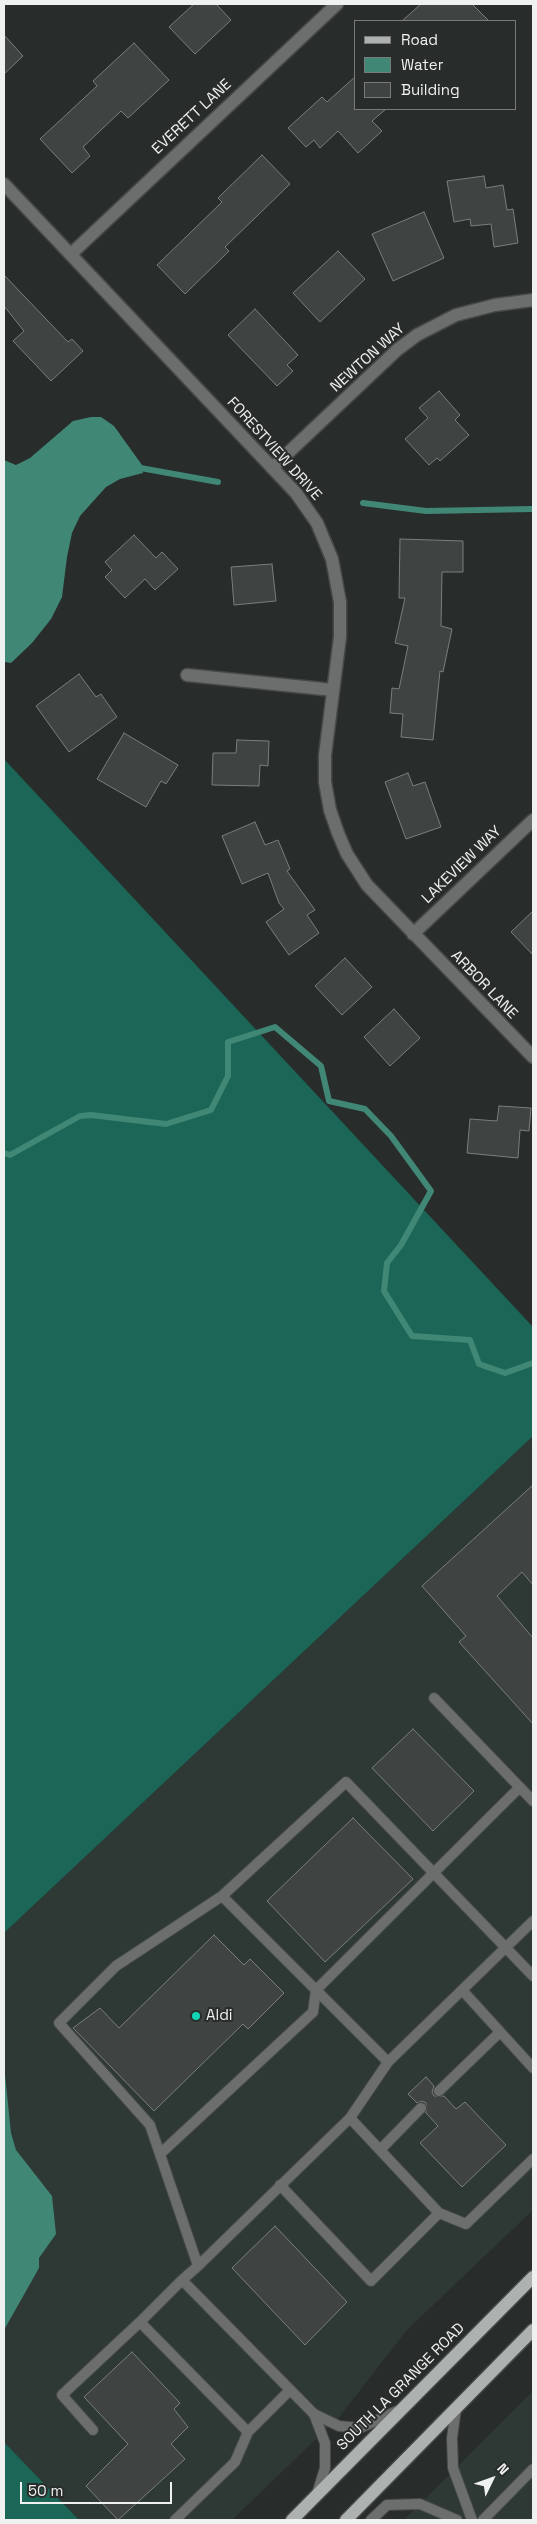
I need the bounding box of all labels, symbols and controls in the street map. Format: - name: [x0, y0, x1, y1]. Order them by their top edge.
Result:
- legend: [354, 20, 517, 110]
- text: Road: [401, 30, 438, 49]
- text: Water: [401, 55, 443, 74]
- street label: EVERETT LANE: [149, 76, 235, 158]
- text: Building: [401, 80, 460, 99]
- street label: NEWTON WAY: [327, 320, 409, 396]
- street label: FORESTVIEW DRIVE: [223, 394, 325, 504]
- street label: LAKEVIEW WAY: [418, 822, 506, 908]
- street label: ARBOR LANE: [447, 947, 521, 1023]
- place label: Aldi: [206, 2007, 232, 2025]
- marker: Aldi: [190, 2010, 202, 2022]
- street label: SOUTH LA GRANGE ROAD: [333, 2319, 469, 2455]
- north arrow: [467, 2454, 517, 2504]
- text: N: [493, 2459, 513, 2478]
- scale bar: [22, 2472, 175, 2504]
- text: 50 m: [28, 2481, 63, 2500]

